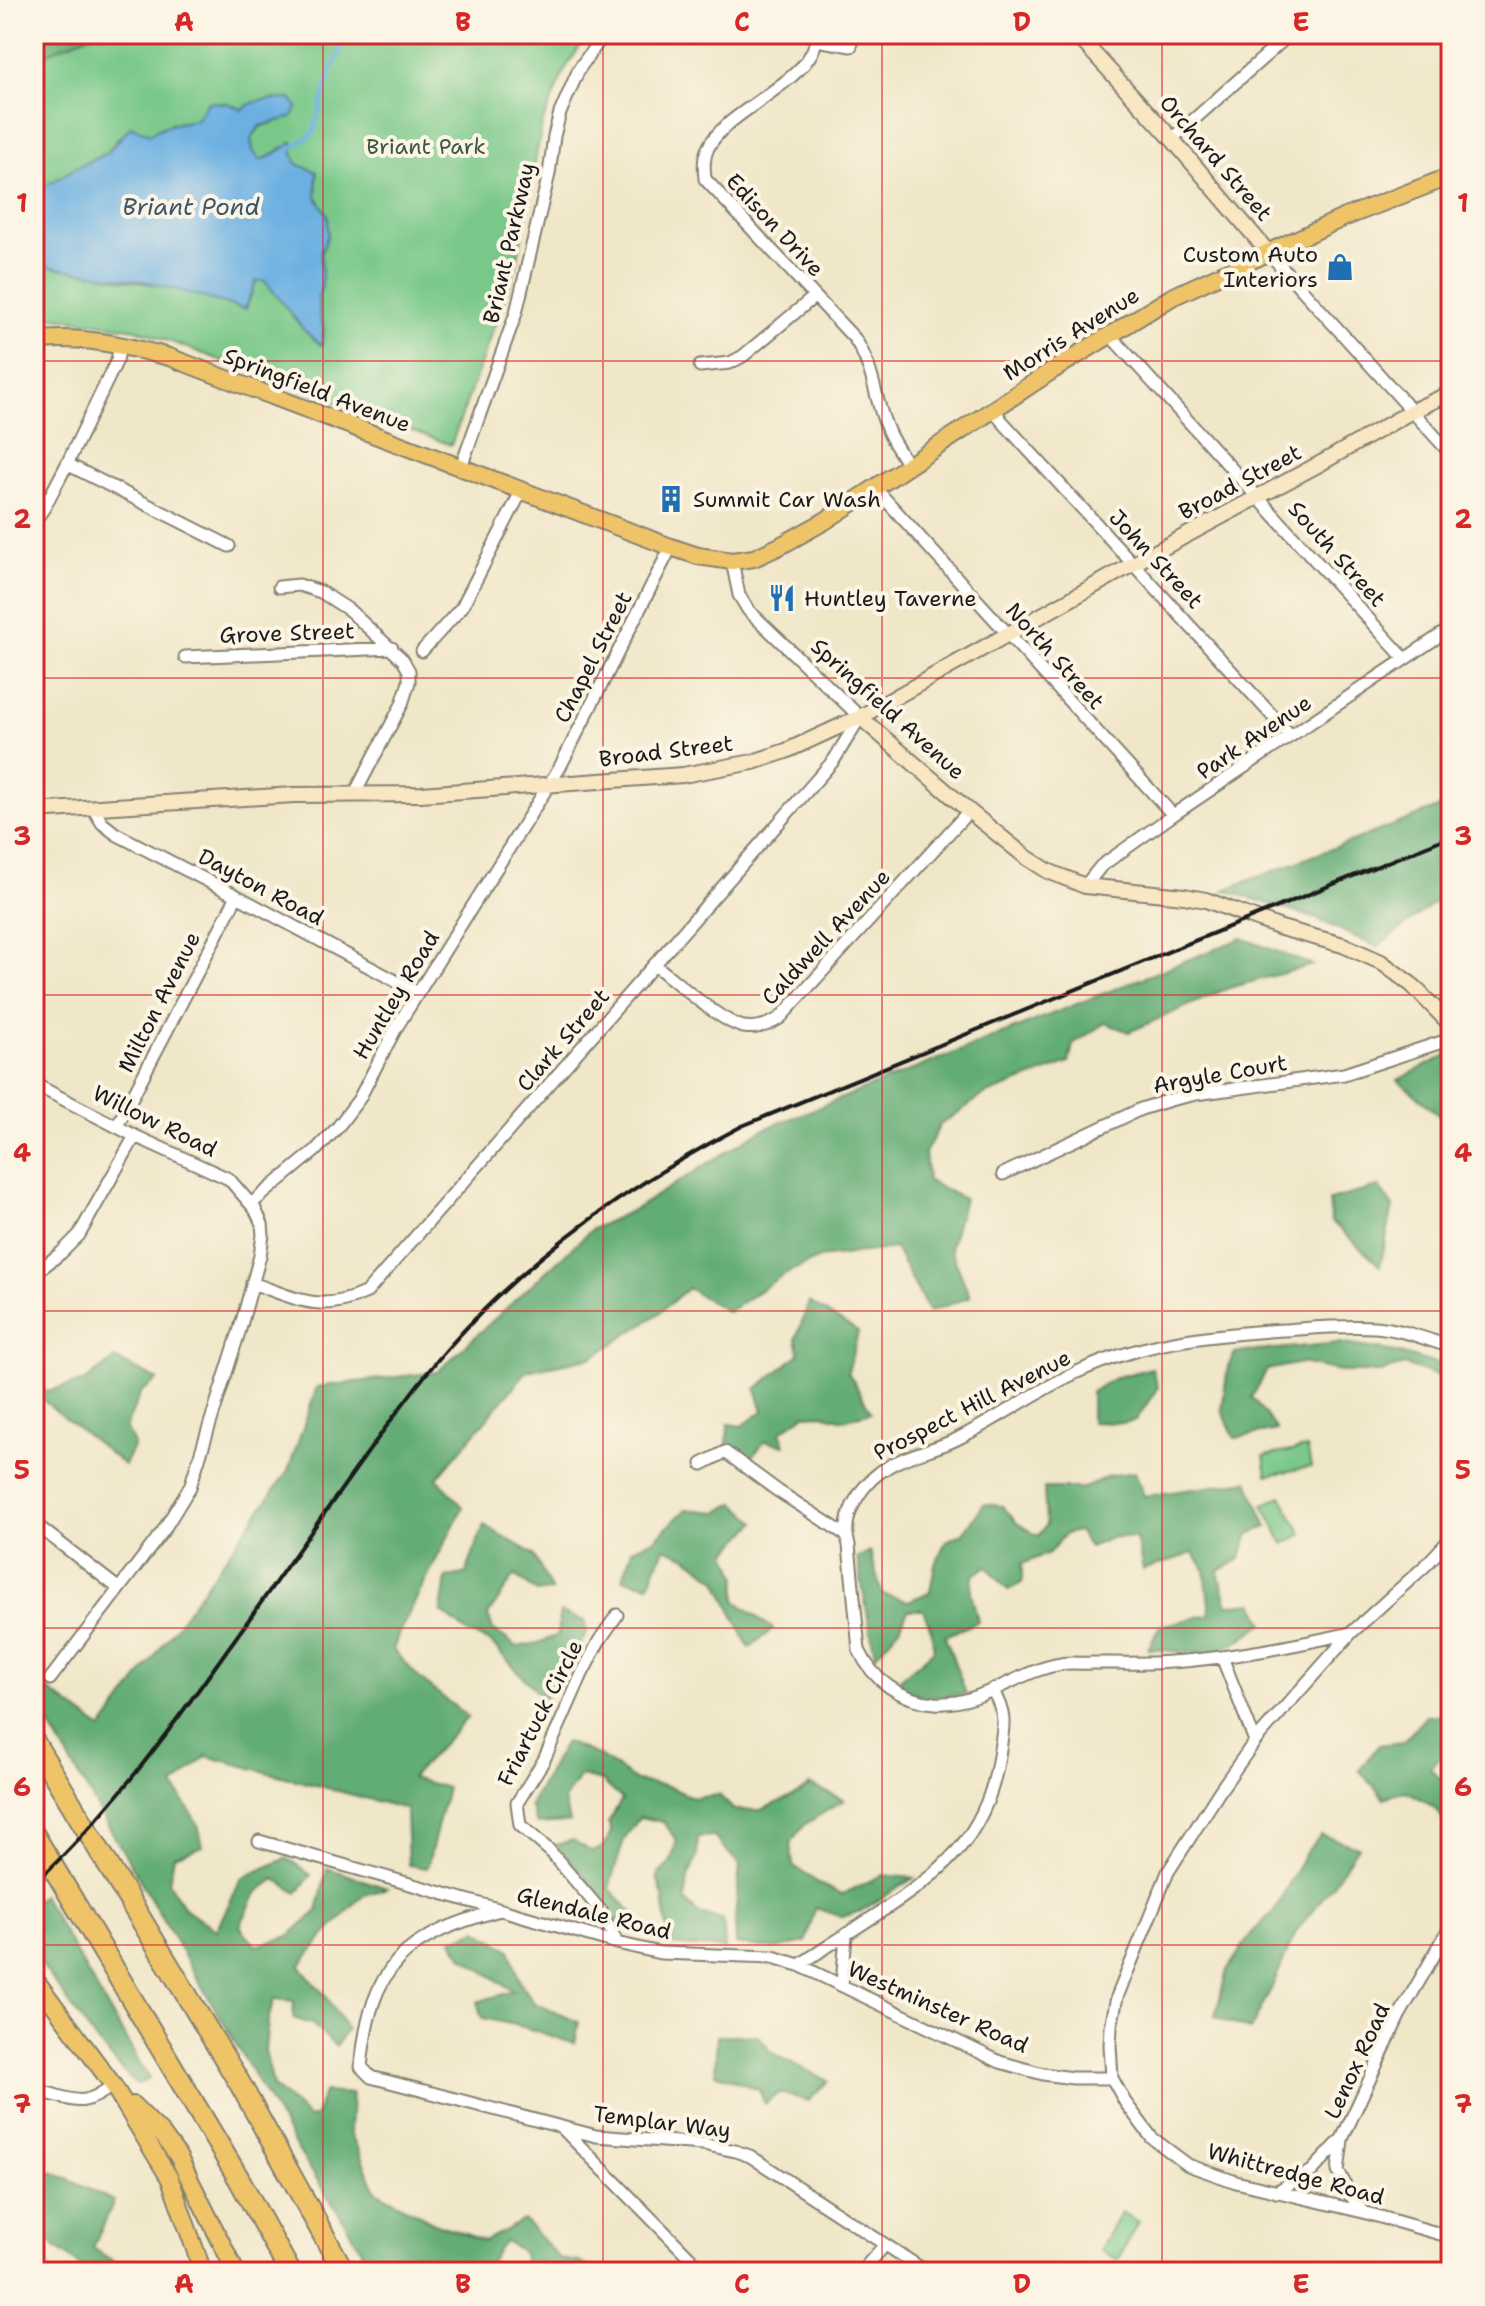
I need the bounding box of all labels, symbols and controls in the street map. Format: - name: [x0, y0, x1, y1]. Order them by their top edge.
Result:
- text: A: [174, 4, 194, 39]
- text: B: [455, 4, 471, 39]
- text: C: [734, 4, 750, 39]
- text: D: [1013, 4, 1031, 39]
- text: E: [1292, 4, 1310, 39]
- street label: Orchard Street: [1153, 89, 1279, 227]
- park label: Briant Park: [366, 132, 486, 161]
- street label: Briant Parkway: [476, 160, 542, 326]
- street label: Edison Drive: [720, 167, 830, 283]
- text: 1: [16, 185, 28, 220]
- text: 1: [1457, 185, 1469, 220]
- water label: Briant Pond: [122, 191, 260, 223]
- place label: Custom Auto Interiors: [1183, 240, 1318, 294]
- shop icon: Custom Auto Interiors: [1325, 252, 1355, 282]
- street label: Morris Avenue: [997, 281, 1145, 387]
- street label: Springfield Avenue: [219, 341, 415, 439]
- street label: Broad Street: [1174, 438, 1306, 526]
- building icon: Summit Car Wash: [656, 484, 686, 514]
- place label: Summit Car Wash: [693, 485, 881, 514]
- street label: South Street: [1282, 495, 1392, 613]
- text: 2: [13, 501, 31, 536]
- text: 2: [1454, 501, 1472, 536]
- street label: John Street: [1103, 503, 1209, 615]
- restaurant icon: Huntley Taverne: [767, 583, 797, 613]
- place label: Huntley Taverne: [804, 584, 977, 613]
- street label: Chapel Street: [547, 586, 639, 728]
- street label: North Street: [999, 596, 1111, 716]
- street label: Grove Street: [219, 616, 355, 650]
- street label: Springfield Avenue: [805, 632, 971, 786]
- street label: Park Avenue: [1191, 688, 1317, 786]
- street label: Broad Street: [597, 728, 735, 774]
- text: 3: [13, 818, 31, 853]
- text: 3: [1454, 818, 1472, 853]
- street label: Dayton Road: [193, 842, 329, 932]
- street label: Caldwell Avenue: [755, 863, 897, 1011]
- street label: Huntley Road: [346, 925, 446, 1065]
- street label: Milton Avenue: [111, 927, 207, 1077]
- street label: Clark Street: [510, 982, 616, 1098]
- street label: Argyle Court: [1151, 1048, 1289, 1100]
- street label: Willow Road: [88, 1078, 222, 1164]
- text: 4: [13, 1135, 31, 1170]
- text: 4: [1454, 1135, 1472, 1170]
- street label: Prospect Hill Avenue: [868, 1343, 1076, 1467]
- text: 5: [14, 1452, 30, 1487]
- text: 5: [1455, 1452, 1471, 1487]
- street label: Friartuck Circle: [491, 1635, 589, 1791]
- text: 6: [13, 1769, 31, 1804]
- text: 6: [1454, 1769, 1472, 1804]
- street label: Glendale Road: [514, 1880, 674, 1946]
- street label: Westminster Road: [843, 1954, 1033, 2060]
- street label: Lenox Road: [1318, 1998, 1397, 2124]
- text: 7: [13, 2086, 31, 2121]
- text: 7: [1454, 2086, 1472, 2121]
- street label: Templar Way: [592, 2099, 732, 2145]
- street label: Whittredge Road: [1204, 2136, 1388, 2212]
- text: A: [174, 2266, 194, 2301]
- text: B: [455, 2266, 471, 2301]
- text: C: [734, 2266, 750, 2301]
- text: D: [1013, 2266, 1031, 2301]
- text: E: [1292, 2266, 1310, 2301]

